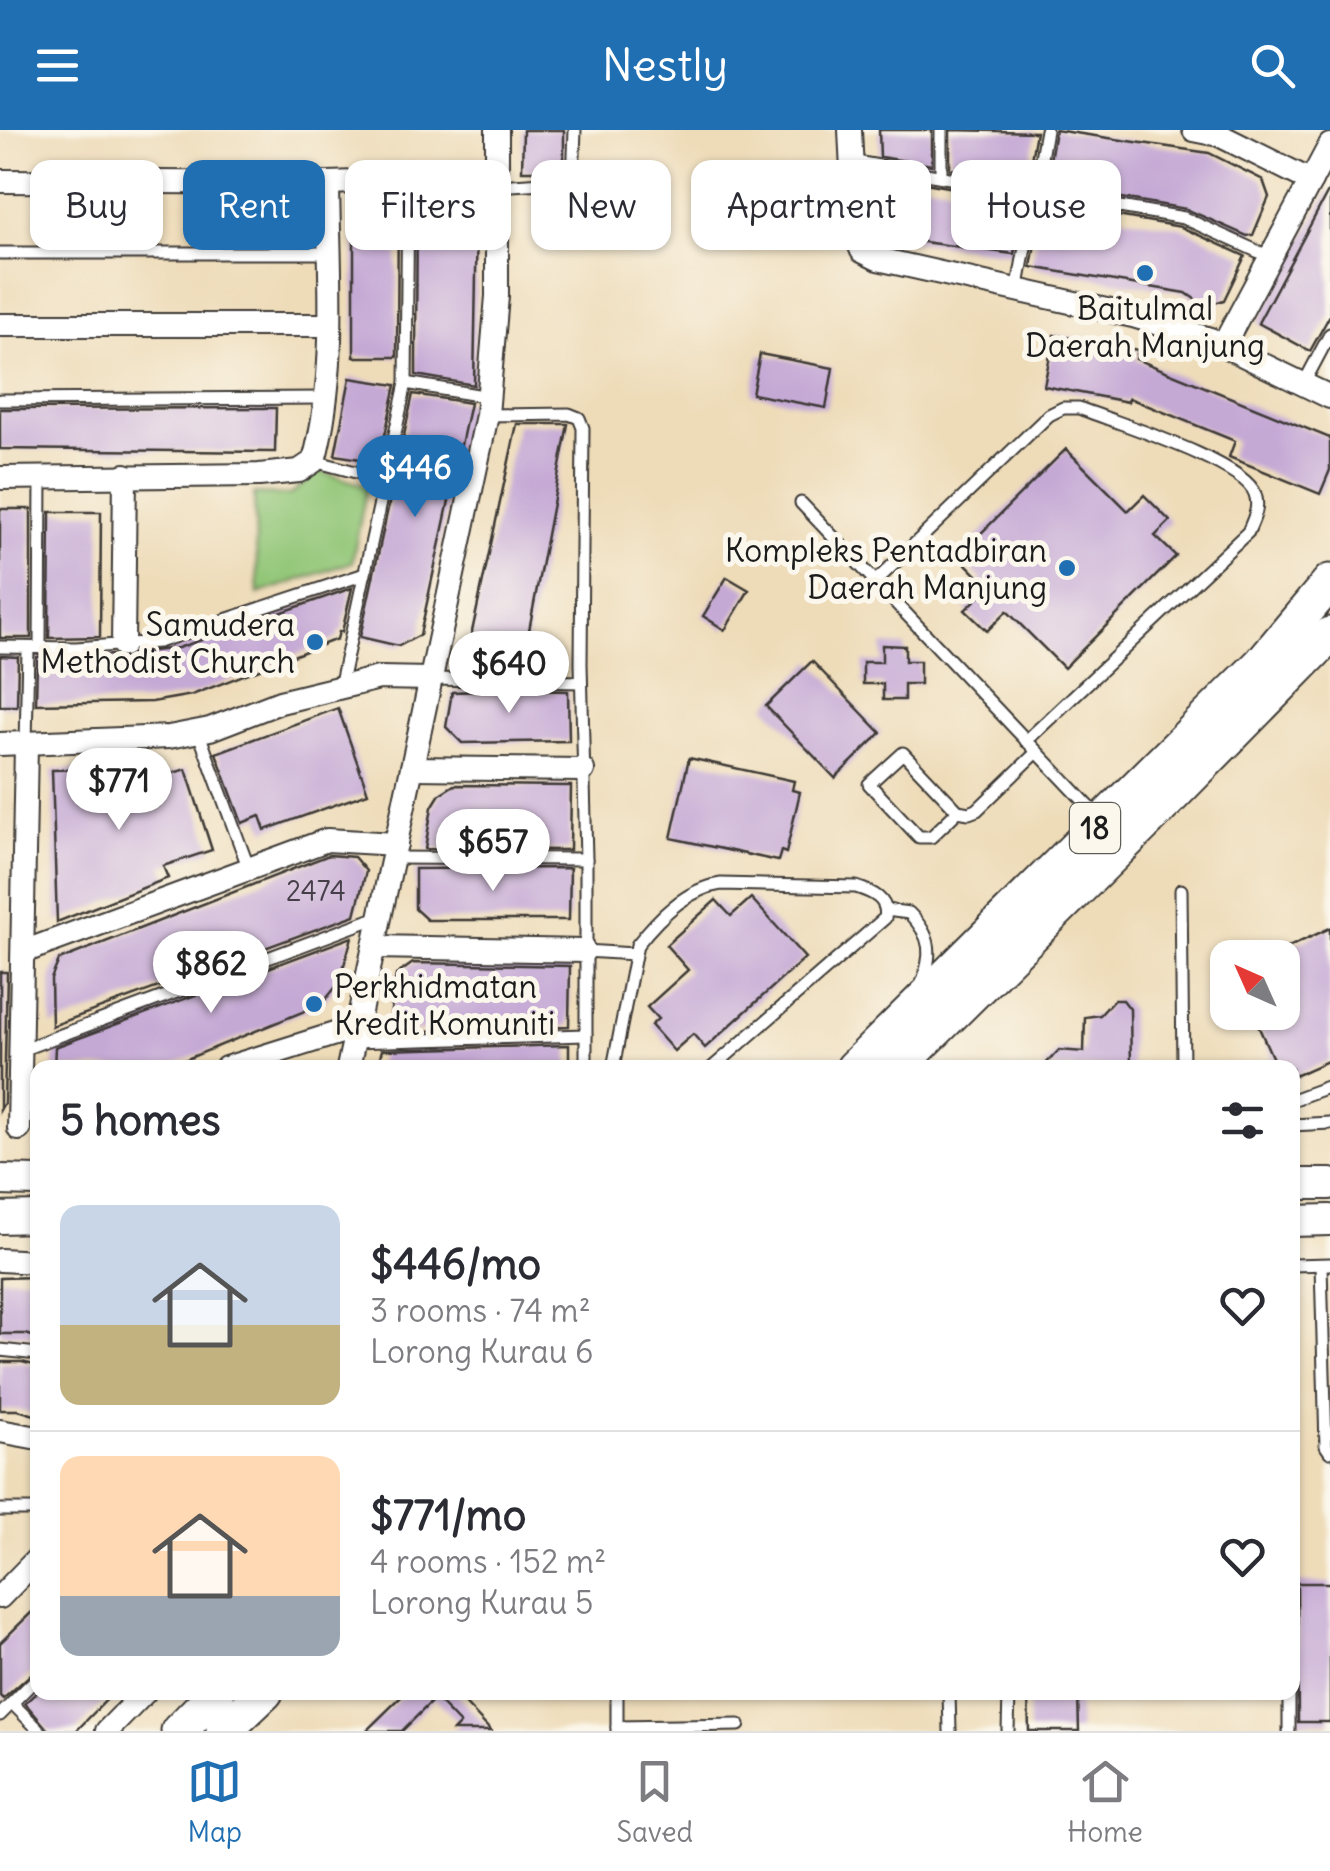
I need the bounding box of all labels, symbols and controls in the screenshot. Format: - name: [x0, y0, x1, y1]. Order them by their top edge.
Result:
- text: Nestly: [602, 37, 728, 93]
- icon: menu: [30, 38, 85, 93]
- icon: search: [1245, 38, 1300, 93]
- chip: Buy: [30, 160, 163, 250]
- chip: Rent: [183, 160, 325, 250]
- chip: Filters: [345, 160, 511, 250]
- chip: New: [531, 160, 671, 250]
- chip: Apartment: [691, 160, 931, 250]
- chip: House: [951, 160, 1121, 250]
- marker: Baitulmal Daerah Manjung: [1134, 262, 1156, 284]
- place label: Baitulmal Daerah Manjung: [1025, 288, 1265, 366]
- pin: $446: [356, 435, 474, 520]
- text: $446: [378, 447, 452, 488]
- place label: Kompleks Pentadbiran Daerah Manjung: [725, 530, 1047, 608]
- marker: Kompleks Pentadbiran Daerah Manjung: [1056, 557, 1078, 579]
- place label: Samudera Methodist Church: [40, 604, 295, 682]
- marker: Samudera Methodist Church: [304, 631, 326, 653]
- pin: $640: [450, 631, 568, 716]
- text: $640: [471, 643, 547, 684]
- pin: $771: [60, 748, 178, 833]
- text: $771: [88, 760, 150, 801]
- road number: 18: [1070, 803, 1120, 853]
- pin: $657: [434, 809, 552, 894]
- text: $657: [458, 821, 528, 862]
- house number: 2474: [286, 873, 346, 909]
- pin: $862: [152, 931, 270, 1016]
- north arrow: [1210, 940, 1300, 1030]
- map controls: [1210, 940, 1300, 1030]
- text: $862: [175, 943, 247, 984]
- place label: Perkhidmatan Kredit Komuniti: [334, 966, 555, 1044]
- marker: Perkhidmatan Kredit Komuniti: [303, 993, 325, 1015]
- icon: filters: [1215, 1093, 1270, 1148]
- text: 5 homes: [60, 1094, 221, 1146]
- text: $446/mo: [370, 1238, 541, 1290]
- icon: home: [140, 1245, 260, 1365]
- icon: heart: [1215, 1278, 1270, 1333]
- text: 3 rooms · 74 m²: [370, 1290, 591, 1331]
- text: Lorong Kurau 6: [370, 1331, 593, 1372]
- text: $771/mo: [370, 1489, 526, 1541]
- icon: home: [140, 1496, 260, 1616]
- icon: heart: [1215, 1529, 1270, 1584]
- text: 4 rooms · 152 m²: [370, 1541, 606, 1582]
- text: Lorong Kurau 5: [370, 1582, 593, 1623]
- tab: Map: [187, 1754, 242, 1850]
- tab: Saved: [616, 1754, 693, 1850]
- tab: Home: [1067, 1754, 1143, 1850]

